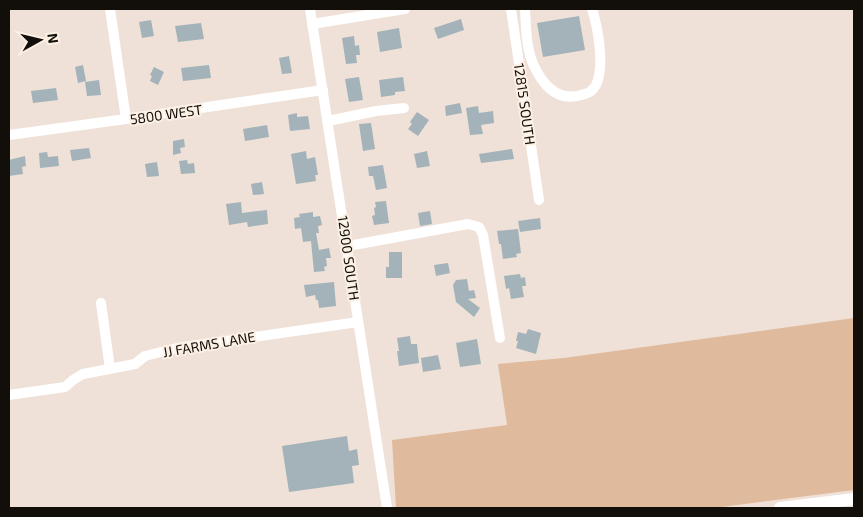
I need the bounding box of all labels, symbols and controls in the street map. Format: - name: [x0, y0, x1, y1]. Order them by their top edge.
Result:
- north arrow: [15, 15, 65, 65]
- text: N: [44, 32, 62, 44]
- street label: 12815 SOUTH: [511, 62, 539, 146]
- street label: 5800 WEST: [129, 101, 203, 127]
- street label: 12900 SOUTH: [335, 214, 363, 302]
- street label: JJ FARMS LANE: [161, 327, 257, 360]

